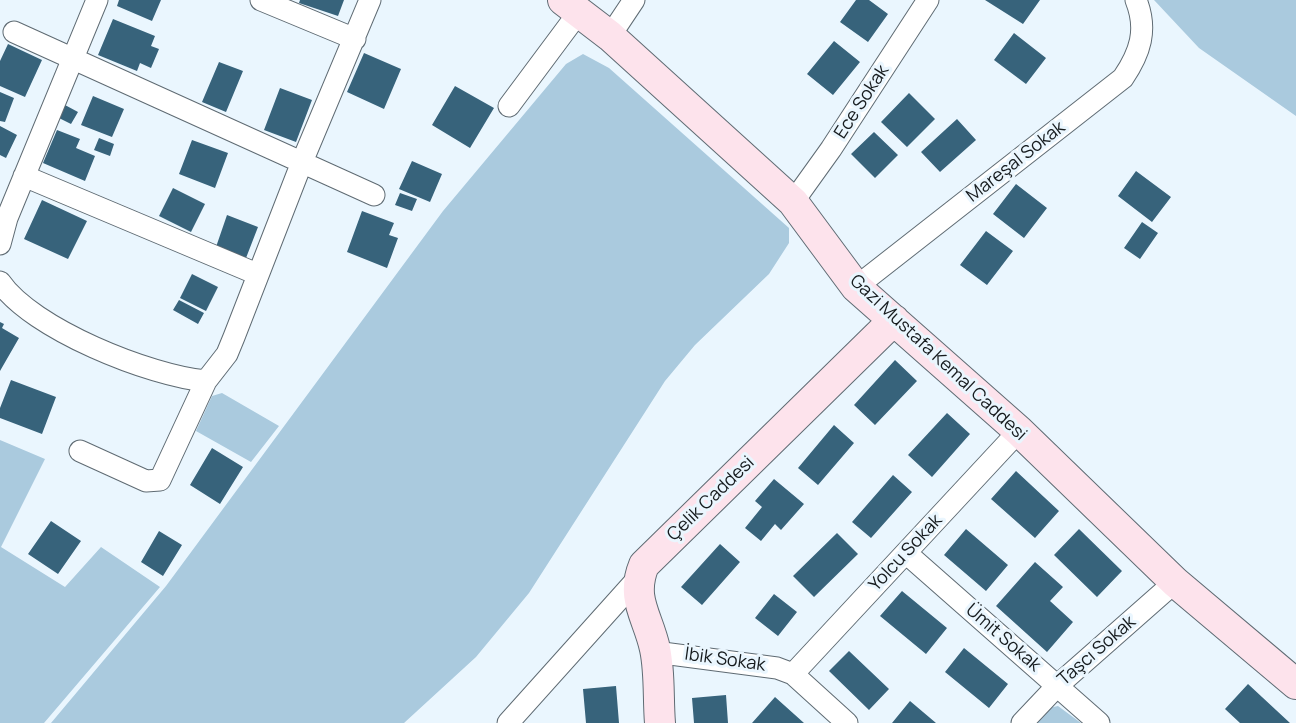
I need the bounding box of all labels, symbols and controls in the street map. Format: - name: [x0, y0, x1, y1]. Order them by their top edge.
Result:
- street label: Ece Sokak: [830, 61, 894, 143]
- street label: Mareşal Sokak: [963, 117, 1069, 207]
- street label: Gazi Mustafa Kemal Caddesi: [845, 270, 1031, 446]
- street label: Çelik Caddesi: [663, 452, 759, 546]
- street label: Yolcu Sokak: [865, 510, 947, 596]
- street label: Ümit Sokak: [961, 600, 1045, 676]
- street label: Taşcı Sokak: [1054, 611, 1140, 691]
- street label: İbik Sokak: [683, 644, 767, 676]

